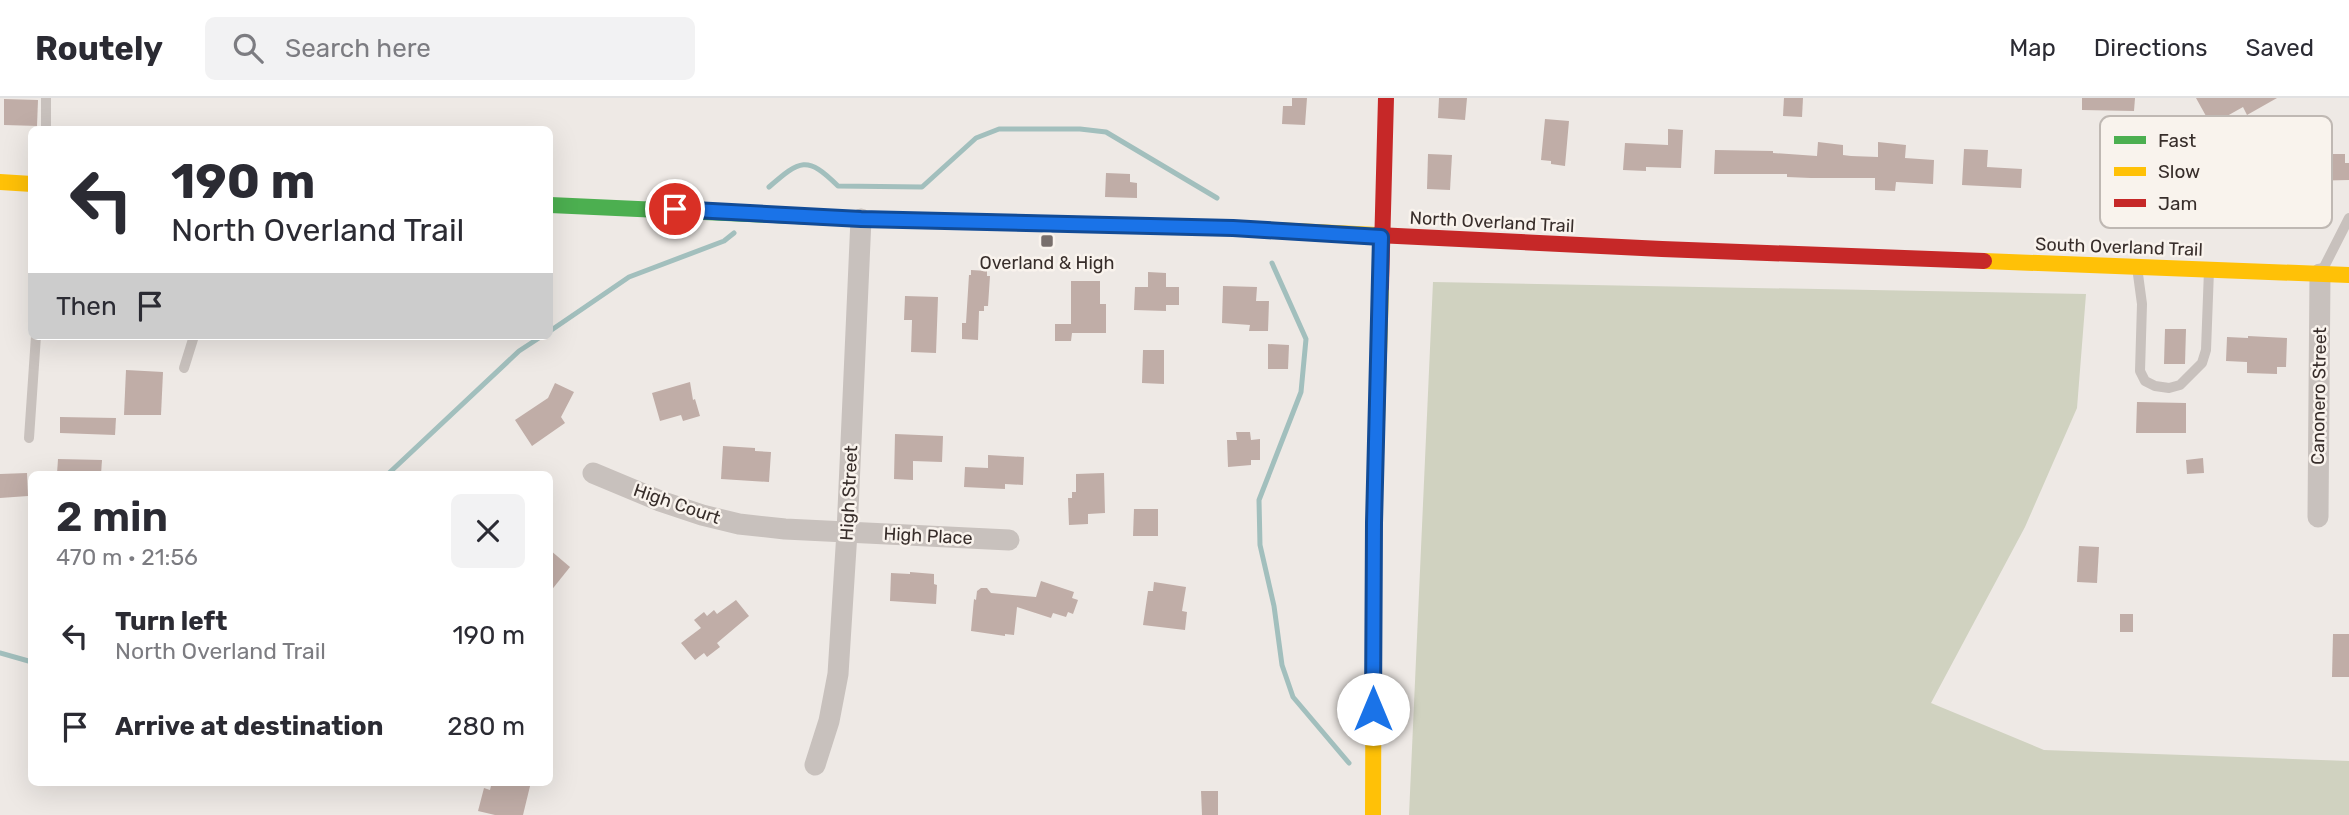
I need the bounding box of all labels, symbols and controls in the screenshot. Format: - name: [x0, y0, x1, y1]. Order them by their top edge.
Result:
- search box: [205, 17, 695, 80]
- text: Routely: [35, 29, 163, 68]
- icon: search: [229, 29, 267, 67]
- text: Search here: [285, 33, 431, 64]
- text: Map: [2009, 34, 2056, 62]
- text: Directions: [2094, 34, 2207, 62]
- text: Saved: [2245, 34, 2314, 62]
- legend: [2100, 116, 2332, 228]
- text: Fast: [2158, 129, 2197, 152]
- text: 190 m: [171, 152, 315, 210]
- icon: left: [56, 154, 147, 245]
- text: Slow: [2158, 160, 2200, 183]
- pin: [645, 179, 705, 239]
- icon: arrive: [656, 190, 694, 228]
- text: Jam: [2158, 192, 2197, 215]
- street label: North Overland Trail: [1409, 207, 1575, 237]
- text: North Overland Trail: [171, 211, 464, 249]
- marker: Overland & High: [1039, 233, 1055, 249]
- street label: South Overland Trail: [2035, 233, 2203, 261]
- place label: Overland & High: [980, 252, 1114, 274]
- icon: arrive: [131, 287, 169, 325]
- text: Then: [56, 291, 117, 322]
- street label: Canonero Street: [2307, 327, 2331, 465]
- street label: High Street: [836, 445, 862, 541]
- street label: High Court: [631, 479, 723, 529]
- text: 2 min: [56, 492, 168, 542]
- button: close: [451, 494, 525, 568]
- street label: High Place: [883, 523, 973, 549]
- text: 470 m · 21:56: [56, 543, 198, 571]
- text: Turn left: [115, 606, 227, 637]
- icon: left: [56, 617, 94, 655]
- text: 190 m: [452, 620, 525, 651]
- text: North Overland Trail: [115, 637, 326, 665]
- position arrow: [1336, 672, 1410, 746]
- icon: arrive: [56, 708, 94, 746]
- text: Arrive at destination: [115, 711, 383, 742]
- text: 280 m: [447, 711, 525, 742]

